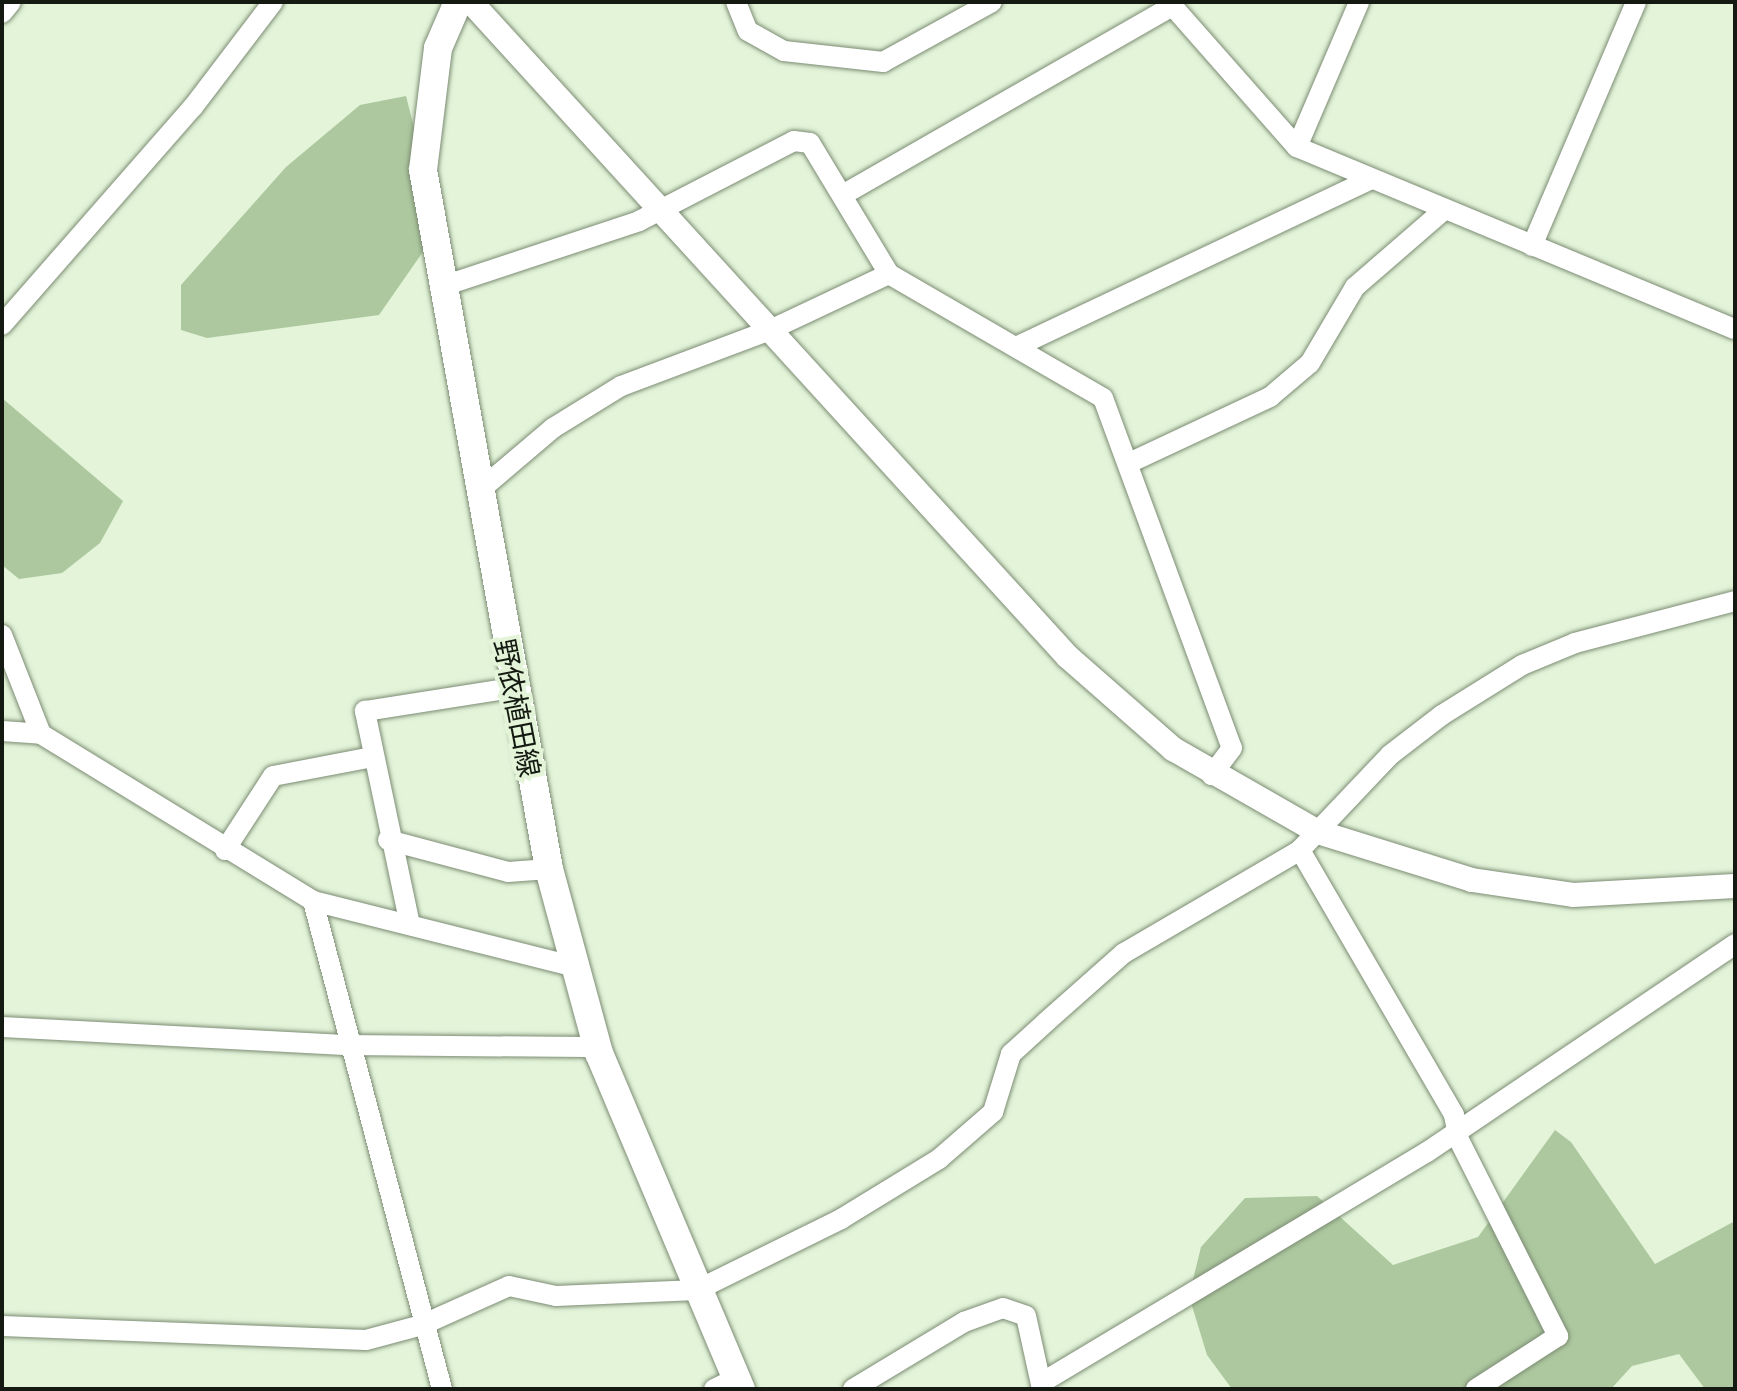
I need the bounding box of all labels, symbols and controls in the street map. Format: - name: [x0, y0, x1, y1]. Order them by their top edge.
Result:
- street label: 野依植田線: [487, 636, 547, 780]

